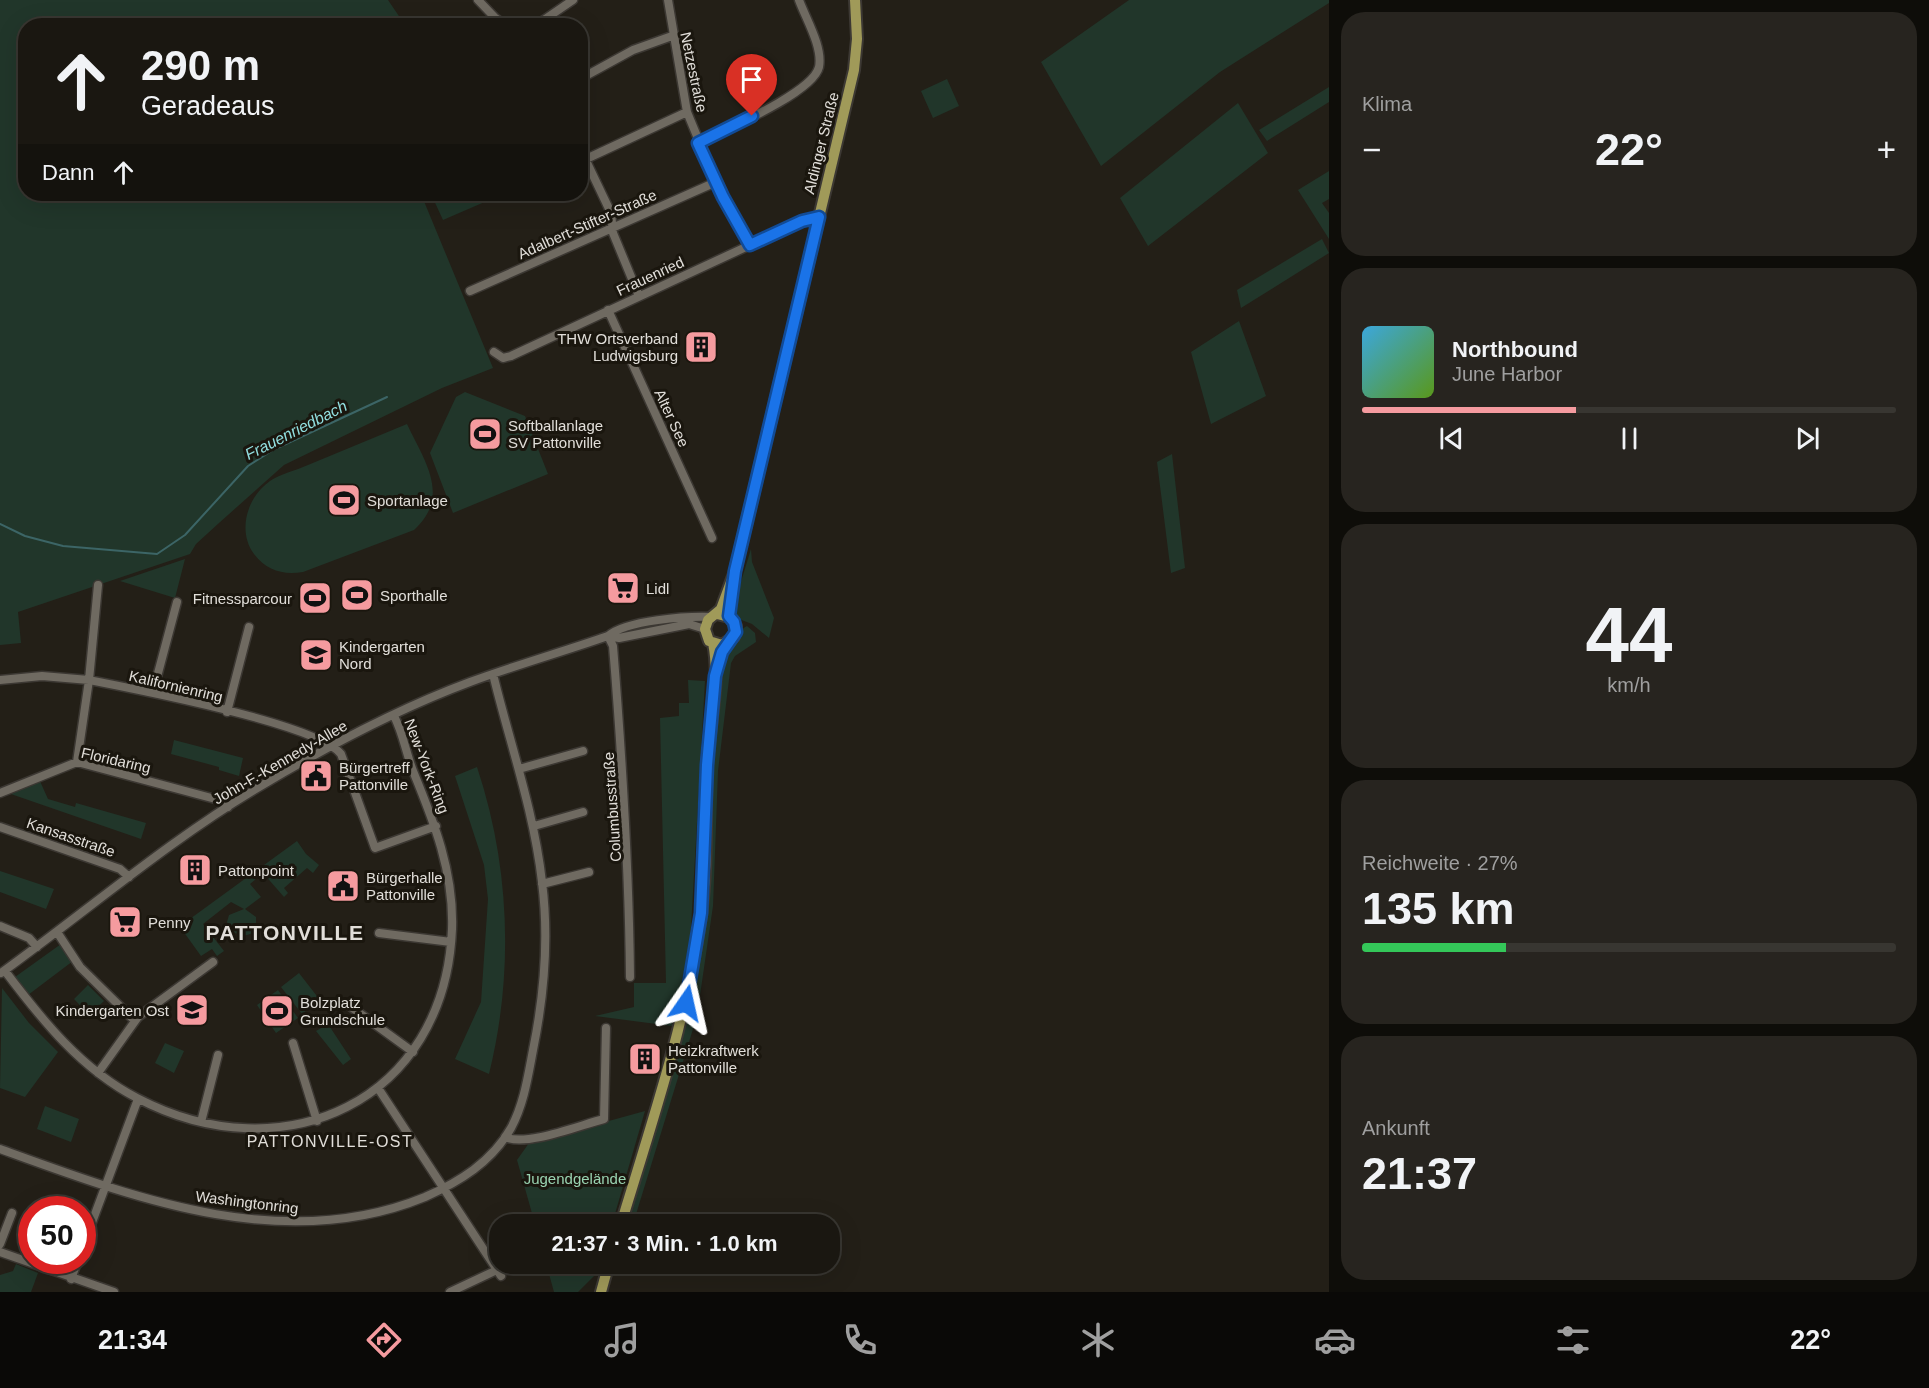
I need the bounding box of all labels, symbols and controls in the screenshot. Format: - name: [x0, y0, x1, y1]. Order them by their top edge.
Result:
- street label: Netzestraße: [677, 30, 711, 114]
- icon: ahead: [42, 42, 120, 120]
- text: 290 m: [141, 42, 260, 89]
- pin: [726, 54, 777, 116]
- icon: arrive: [735, 63, 768, 96]
- street label: Aldinger Straße: [800, 90, 842, 196]
- text: Geradeaus: [141, 91, 275, 121]
- text: Klima: [1362, 93, 1412, 115]
- text: 22°: [1595, 124, 1663, 175]
- text: −: [1362, 131, 1381, 168]
- text: +: [1877, 131, 1896, 168]
- icon: ahead: [107, 156, 140, 189]
- text: Dann: [42, 160, 95, 185]
- street label: Adalbert-Stifter-Straße: [515, 186, 659, 262]
- street label: Frauenried: [614, 253, 686, 299]
- building icon: THW Ortsverband Ludwigsburg: [683, 329, 719, 365]
- place label: THW Ortsverband Ludwigsburg: [557, 330, 678, 364]
- text: Northbound: [1452, 337, 1578, 362]
- text: June Harbor: [1452, 363, 1562, 385]
- street label: Alter See: [651, 386, 693, 450]
- water label: Frauenriedbach: [242, 397, 350, 463]
- sports icon: Softballanlage SV Pattonville: [467, 416, 503, 452]
- place label: Softballanlage SV Pattonville: [508, 417, 603, 451]
- icon: previous: [1435, 422, 1468, 455]
- icon: pause: [1613, 422, 1646, 455]
- icon: next: [1791, 422, 1824, 455]
- sports icon: Sportanlage: [326, 482, 362, 518]
- place label: Sportanlage: [367, 492, 448, 509]
- supermarket icon: Lidl: [605, 570, 641, 606]
- sports icon: Sporthalle: [339, 577, 375, 613]
- sports icon: Fitnessparcour: [297, 580, 333, 616]
- place label: Lidl: [646, 580, 669, 597]
- place label: Sporthalle: [380, 587, 448, 604]
- place label: Fitnessparcour: [193, 590, 292, 607]
- text: 44: [1586, 591, 1672, 679]
- school or university icon: Kindergarten Nord: [298, 637, 334, 673]
- place label: Kindergarten Nord: [339, 638, 425, 672]
- street label: Kalifornienring: [127, 667, 225, 705]
- text: km/h: [1607, 674, 1651, 696]
- street label: New-York-Ring: [401, 716, 453, 816]
- street label: John-F.-Kennedy-Allee: [210, 717, 350, 807]
- street label: Floridaring: [80, 744, 152, 776]
- street label: Columbusstraße: [600, 752, 624, 862]
- public building icon: Bürgertreff Pattonville: [298, 758, 334, 794]
- place label: Bürgertreff Pattonville: [339, 759, 410, 793]
- street label: Kansasstraße: [24, 814, 118, 860]
- building icon: Pattonpoint: [177, 852, 213, 888]
- text: Reichweite · 27%: [1362, 852, 1518, 874]
- place label: Pattonpoint: [218, 862, 295, 879]
- public building icon: Bürgerhalle Pattonville: [325, 868, 361, 904]
- place label: Bürgerhalle Pattonville: [366, 869, 443, 903]
- text: 135 km: [1362, 883, 1515, 934]
- supermarket icon: Penny: [107, 904, 143, 940]
- place label: Penny: [148, 914, 191, 931]
- district label: PATTONVILLE: [206, 921, 364, 944]
- position arrow: [654, 971, 718, 1035]
- school or university icon: Kindergarten Ost: [174, 992, 210, 1028]
- sports icon: Bolzplatz Grundschule: [259, 993, 295, 1029]
- place label: Bolzplatz Grundschule: [300, 994, 385, 1028]
- place label: Kindergarten Ost: [56, 1002, 170, 1019]
- building icon: Heizkraftwerk Pattonville: [627, 1041, 663, 1077]
- place label: Heizkraftwerk Pattonville: [668, 1042, 759, 1076]
- text: Ankunft: [1362, 1117, 1430, 1139]
- district label: PATTONVILLE-OST: [247, 1133, 413, 1150]
- text: 21:37: [1362, 1148, 1477, 1199]
- park label: Jugendgelände: [524, 1170, 626, 1187]
- street label: Washingtonring: [195, 1187, 299, 1217]
- speed limit sign: 50: [18, 1196, 96, 1274]
- text: 21:37 · 3 Min. · 1.0 km: [551, 1231, 778, 1256]
- icon: directions: [363, 1319, 405, 1361]
- icon: music: [601, 1319, 643, 1361]
- icon: phone: [839, 1319, 881, 1361]
- icon: climate: [1077, 1319, 1119, 1361]
- icon: car: [1314, 1319, 1356, 1361]
- icon: filters: [1552, 1319, 1594, 1361]
- text: 21:34: [98, 1325, 167, 1355]
- text: 22°: [1790, 1325, 1831, 1355]

